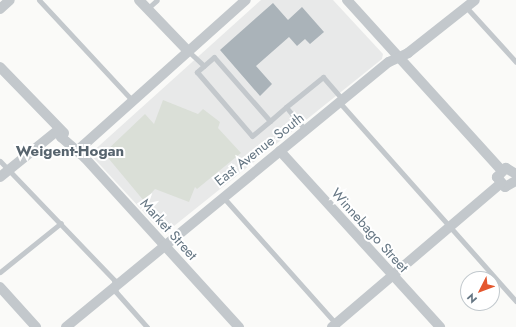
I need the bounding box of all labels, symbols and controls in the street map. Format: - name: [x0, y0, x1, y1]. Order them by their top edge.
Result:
- street label: East Avenue South: [211, 109, 307, 189]
- district label: Weigent-Hogan: [16, 143, 124, 161]
- street label: Winnebago Street: [328, 184, 412, 276]
- street label: Market Street: [137, 195, 201, 263]
- north arrow: [460, 271, 500, 311]
- text: N: [463, 290, 481, 307]

